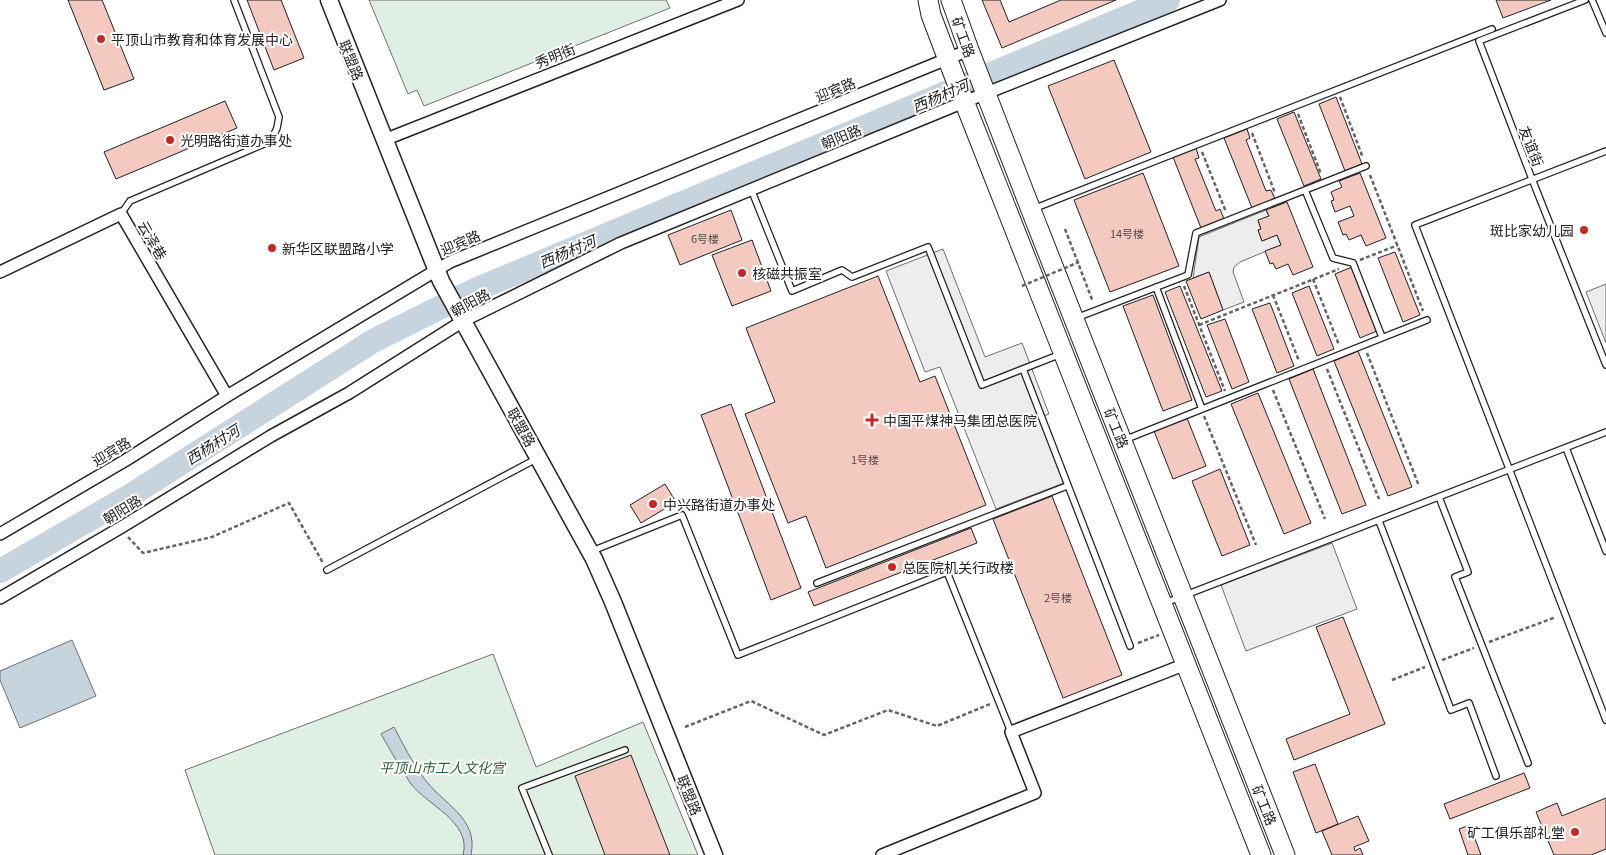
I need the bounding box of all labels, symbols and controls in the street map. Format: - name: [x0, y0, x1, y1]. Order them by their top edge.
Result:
- street label: 矿工路: [947, 14, 981, 60]
- place label: 平顶山市教育和体育发展中心: [111, 29, 293, 49]
- marker: 平顶山市教育和体育发展中心: [95, 33, 107, 45]
- street label: 联盟路: [335, 37, 369, 83]
- street label: 秀明街: [532, 38, 578, 72]
- street label: 迎宾路: [812, 72, 858, 106]
- water label: 西杨村河: [908, 72, 974, 116]
- street label: 朝阳路: [818, 119, 864, 153]
- street label: 友谊街: [1515, 123, 1549, 169]
- place label: 光明路街道办事处: [180, 130, 292, 150]
- marker: 光明路街道办事处: [164, 134, 176, 146]
- street label: 云泽巷: [134, 217, 172, 263]
- place label: 斑比家幼儿园: [1490, 220, 1574, 240]
- marker: 斑比家幼儿园: [1578, 224, 1590, 236]
- street label: 迎宾路: [437, 225, 483, 259]
- house number: 14号楼: [1110, 225, 1144, 241]
- water label: 西杨村河: [535, 228, 601, 272]
- house number: 6号楼: [691, 230, 719, 246]
- place label: 新华区联盟路小学: [282, 238, 394, 258]
- marker: 新华区联盟路小学: [266, 242, 278, 254]
- place label: 核磁共振室: [752, 263, 822, 283]
- marker: 核磁共振室: [736, 267, 748, 279]
- street label: 朝阳路: [447, 283, 493, 321]
- street label: 联盟路: [503, 404, 541, 450]
- street label: 矿工路: [1100, 405, 1134, 451]
- place label: 中国平煤神马集团总医院: [883, 410, 1037, 430]
- marker: 中国平煤神马集团总医院: [865, 413, 879, 427]
- water label: 西杨村河: [181, 418, 246, 469]
- street label: 迎宾路: [88, 432, 134, 470]
- house number: 1号楼: [851, 451, 879, 467]
- street label: 朝阳路: [99, 490, 145, 528]
- place label: 中兴路街道办事处: [663, 494, 775, 514]
- marker: 中兴路街道办事处: [647, 498, 659, 510]
- place label: 总医院机关行政楼: [902, 557, 1014, 577]
- marker: 总医院机关行政楼: [886, 561, 898, 573]
- house number: 2号楼: [1044, 589, 1072, 605]
- park label: 平顶山市工人文化宫: [379, 757, 507, 777]
- street label: 联盟路: [673, 772, 707, 818]
- street label: 矿工路: [1248, 782, 1282, 828]
- place label: 矿工俱乐部礼堂: [1467, 822, 1565, 842]
- marker: 矿工俱乐部礼堂: [1569, 826, 1581, 838]

